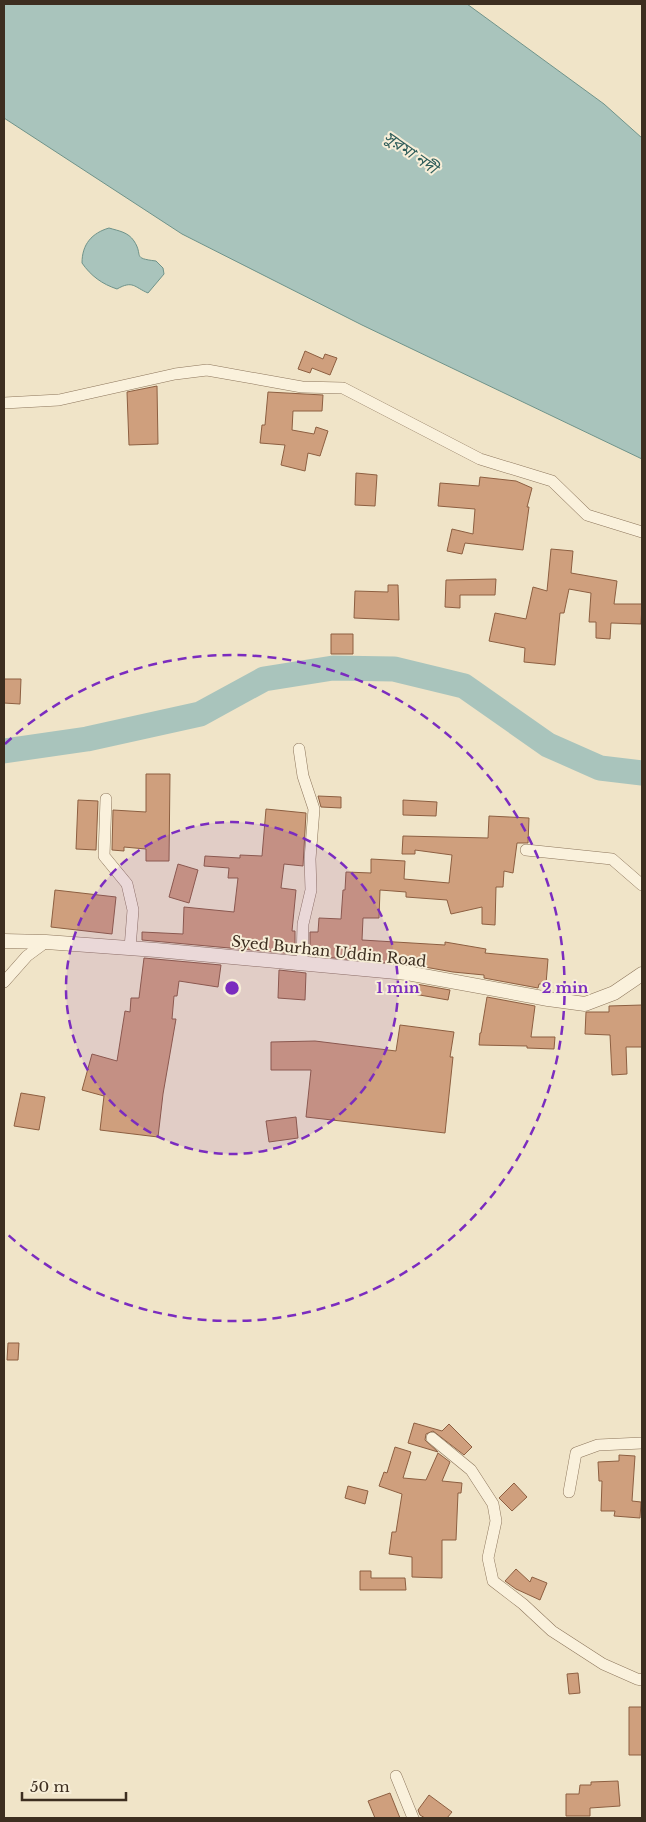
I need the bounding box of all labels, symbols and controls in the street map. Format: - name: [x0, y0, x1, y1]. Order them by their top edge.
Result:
- water label: সুরমা নদী: [380, 126, 444, 179]
- street label: Syed Burhan Uddin Road: [231, 931, 427, 971]
- text: 1 min: [376, 978, 420, 997]
- text: 2 min: [542, 978, 588, 997]
- centre of rings: [223, 979, 241, 997]
- scale bar: [22, 1770, 126, 1802]
- text: 50 m: [30, 1777, 70, 1796]

